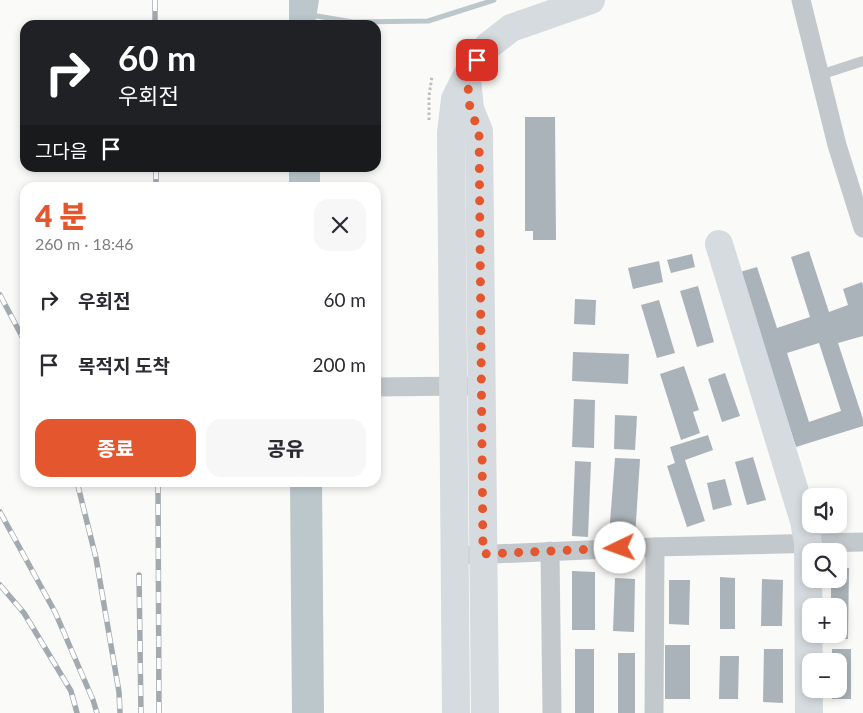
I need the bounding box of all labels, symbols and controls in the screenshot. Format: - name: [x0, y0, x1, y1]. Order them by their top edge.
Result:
- text: 60 m: [118, 36, 196, 78]
- pin: [456, 39, 498, 81]
- icon: right: [35, 40, 100, 105]
- icon: arrive: [463, 46, 491, 74]
- text: 우회전: [118, 82, 179, 109]
- icon: arrive: [97, 135, 125, 163]
- text: 그다음: [35, 139, 87, 162]
- text: 4 분: [35, 197, 87, 233]
- button: close: [314, 199, 366, 251]
- text: 260 m · 18:46: [35, 234, 134, 253]
- icon: right: [35, 286, 63, 314]
- text: 60 m: [323, 288, 366, 311]
- text: 우회전: [78, 289, 130, 312]
- icon: arrive: [35, 351, 63, 379]
- text: 200 m: [312, 353, 366, 376]
- text: 목적지 도착: [78, 354, 170, 377]
- button: 종료: [35, 419, 196, 477]
- button: 공유: [206, 419, 366, 477]
- map controls: [802, 488, 847, 698]
- button: sound: [802, 488, 847, 533]
- position arrow: [593, 521, 645, 573]
- button: search: [802, 543, 847, 588]
- button: +: [802, 598, 847, 643]
- button: −: [802, 653, 847, 698]

